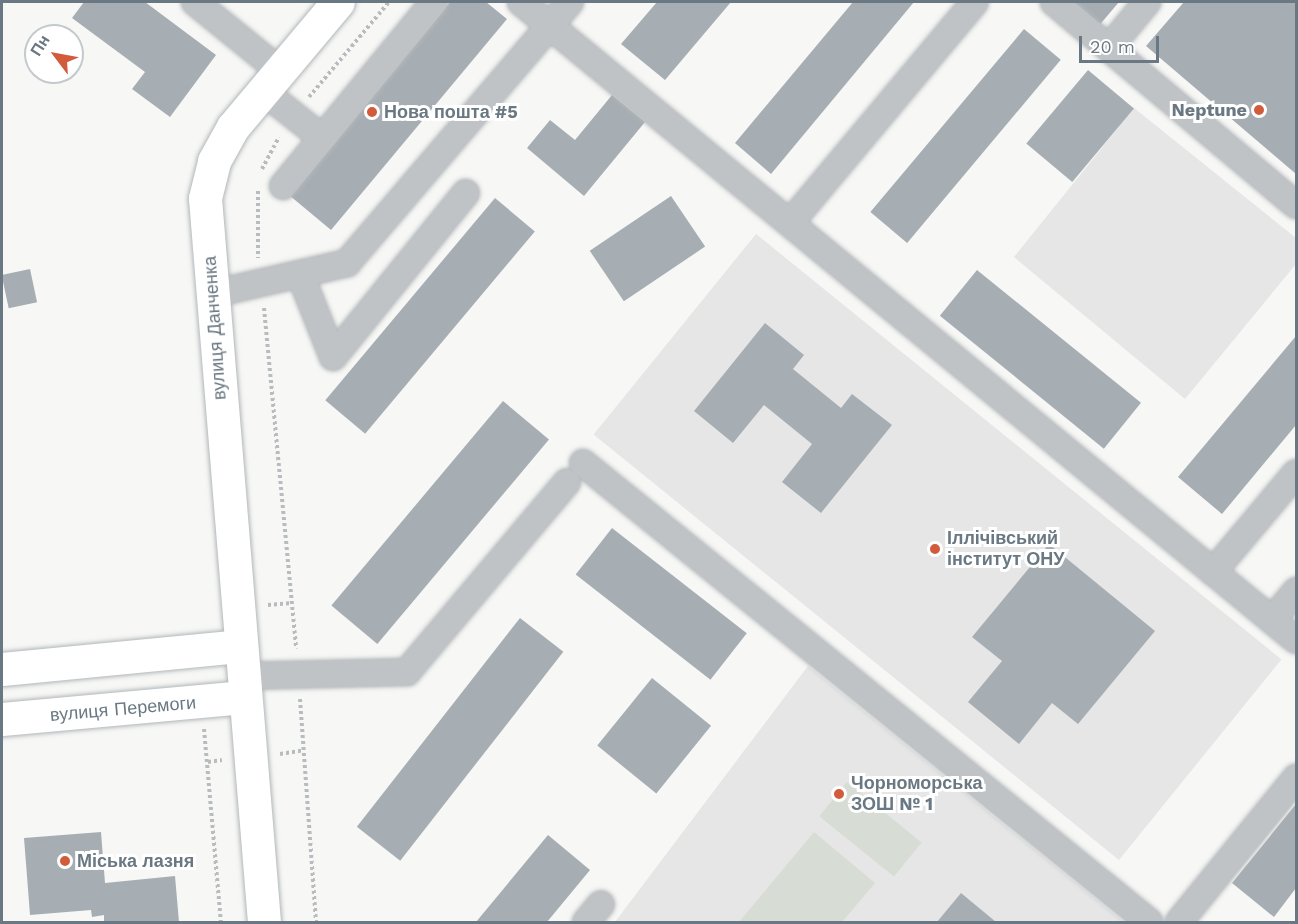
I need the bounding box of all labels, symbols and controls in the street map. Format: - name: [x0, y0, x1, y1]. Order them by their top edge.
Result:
- north arrow: [24, 24, 84, 84]
- scale bar: [1082, 24, 1162, 62]
- text: Пн: [26, 31, 54, 59]
- text: 20 m: [1090, 36, 1135, 57]
- place label: Neptune: [1171, 99, 1247, 121]
- place label: Нова пошта #5: [384, 101, 518, 123]
- marker: Neptune: [1252, 103, 1266, 117]
- marker: Нова пошта #5: [365, 105, 379, 119]
- street label: вулиця Данченка: [199, 255, 231, 401]
- place label: Іллічівський інститут ОНУ: [947, 528, 1064, 570]
- marker: Іллічівський інститут ОНУ: [928, 542, 942, 556]
- street label: вулиця Перемоги: [49, 692, 197, 726]
- place label: Чорноморська ЗОШ № 1: [851, 773, 982, 816]
- marker: Чорноморська ЗОШ № 1: [832, 787, 846, 801]
- place label: Міська лазня: [77, 850, 194, 872]
- marker: Міська лазня: [58, 854, 72, 868]

